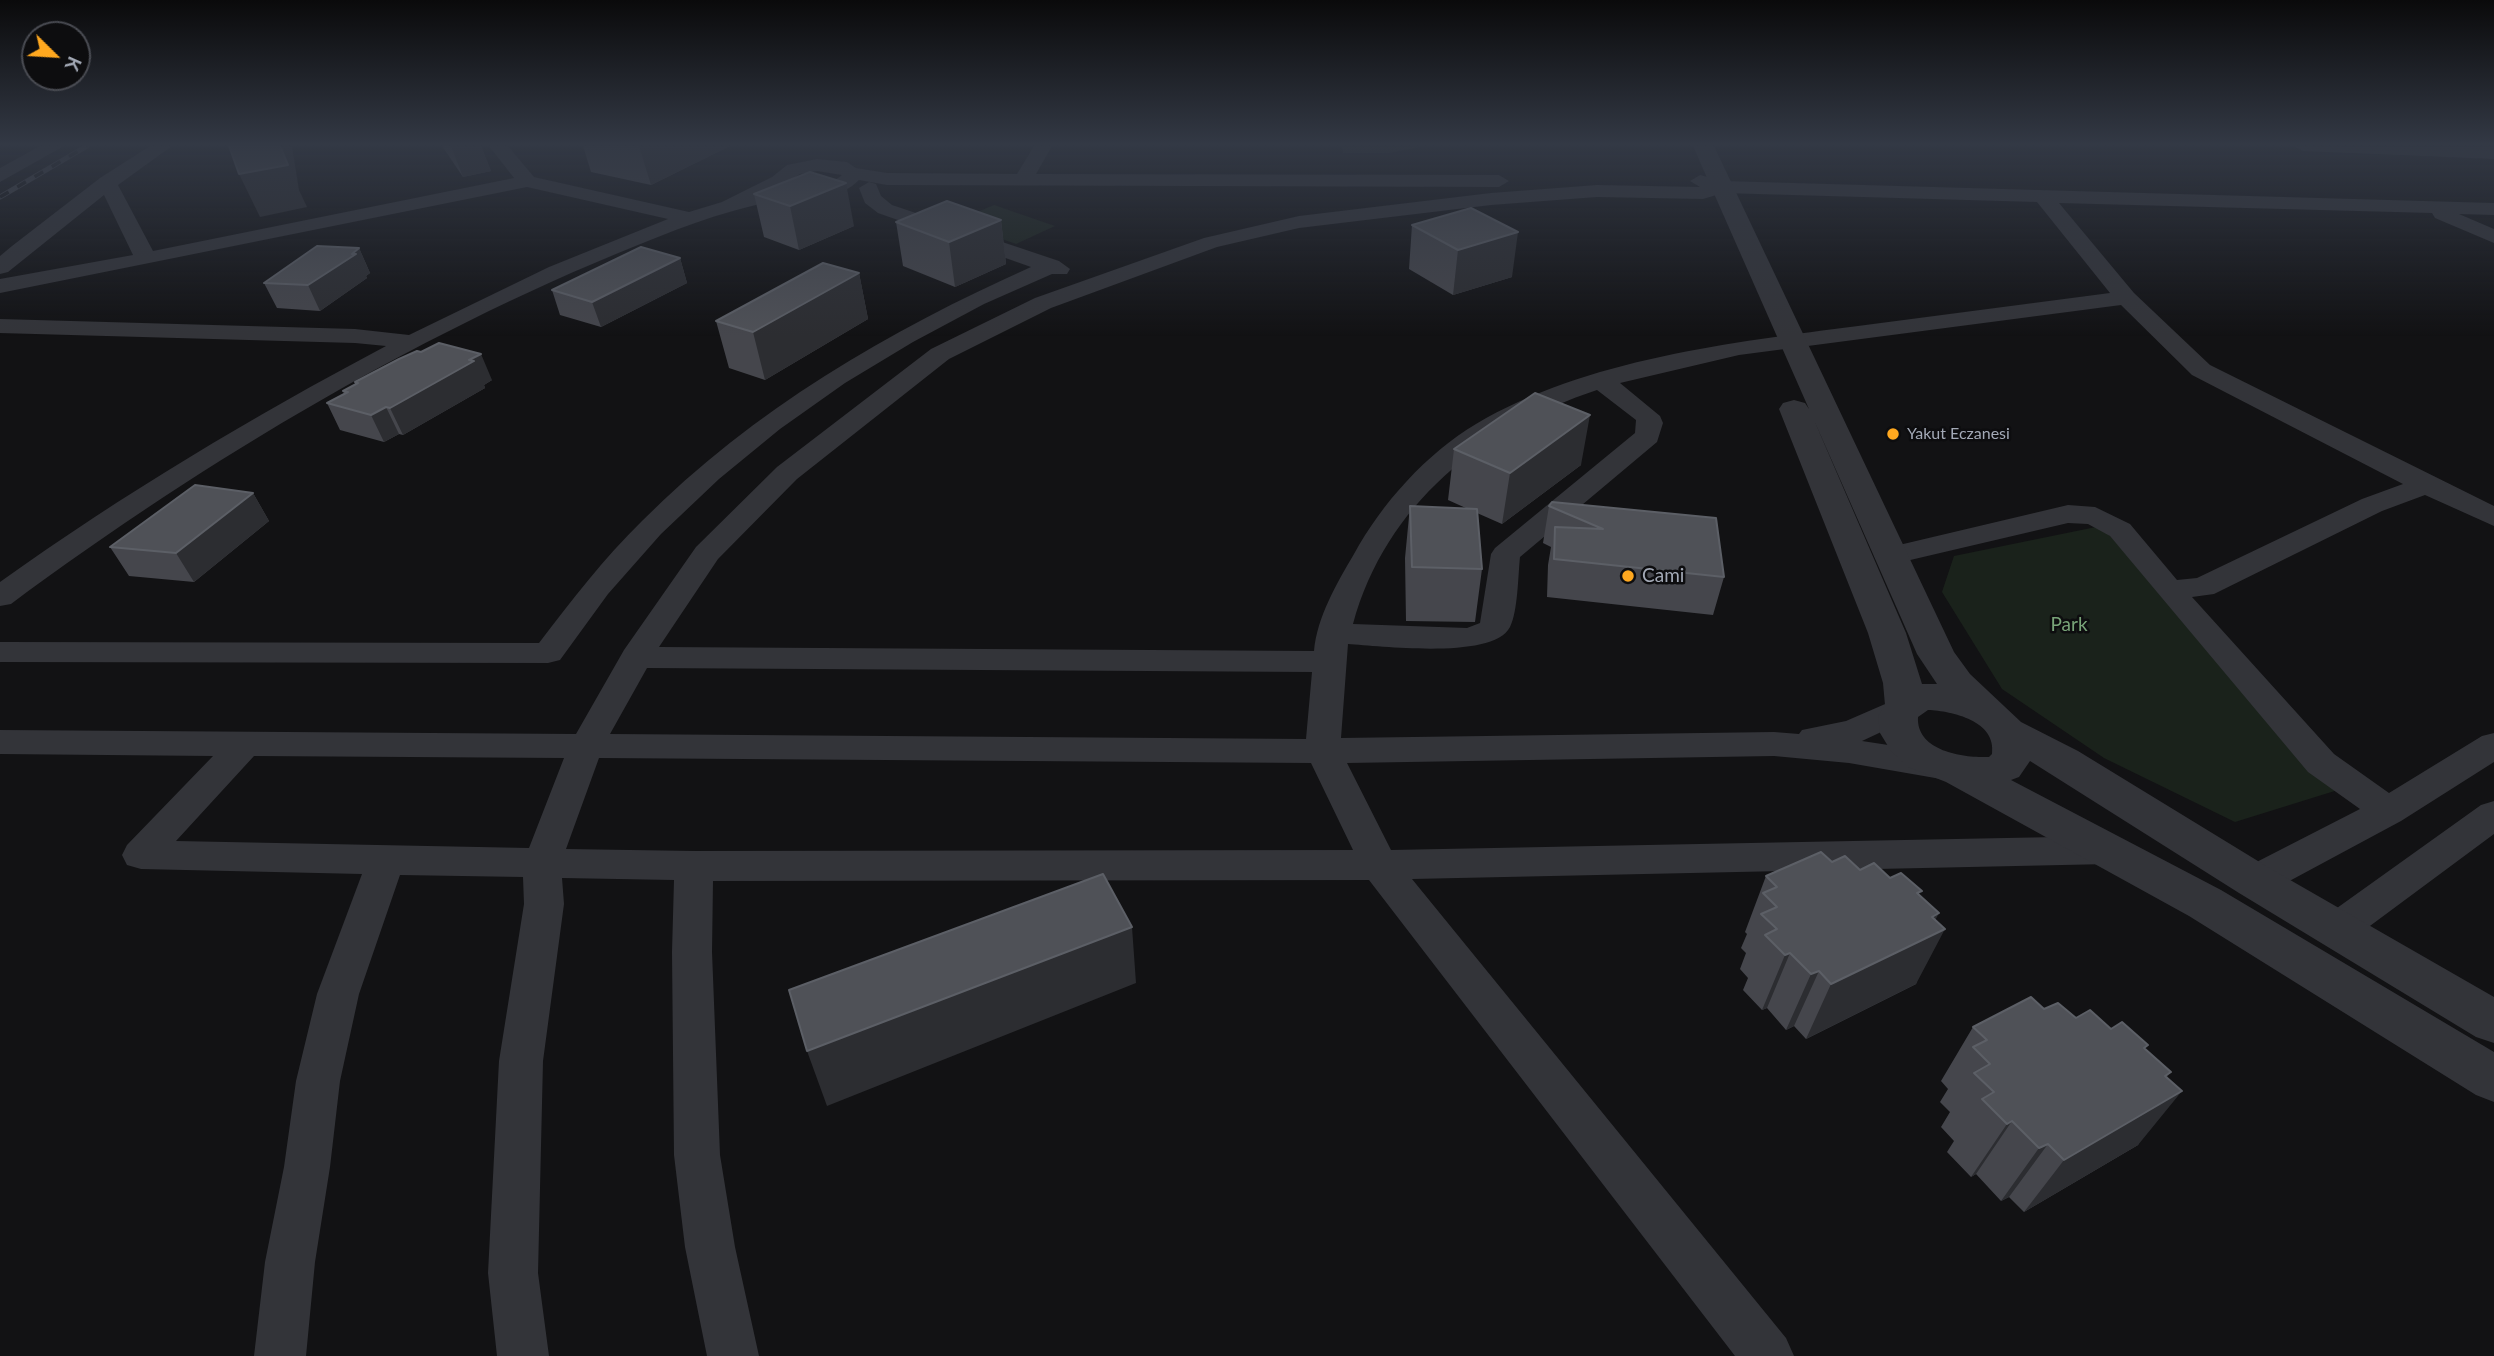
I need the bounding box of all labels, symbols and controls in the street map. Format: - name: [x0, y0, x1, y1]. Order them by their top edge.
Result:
- north arrow: [21, 21, 91, 91]
- text: K: [61, 53, 87, 75]
- place label: Yakut Eczanesi: [1907, 424, 2010, 444]
- marker: Yakut Eczanesi: [1885, 426, 1901, 442]
- place label: Cami: [1642, 565, 1684, 587]
- marker: Cami: [1620, 568, 1636, 584]
- park label: Park: [2050, 614, 2088, 636]

